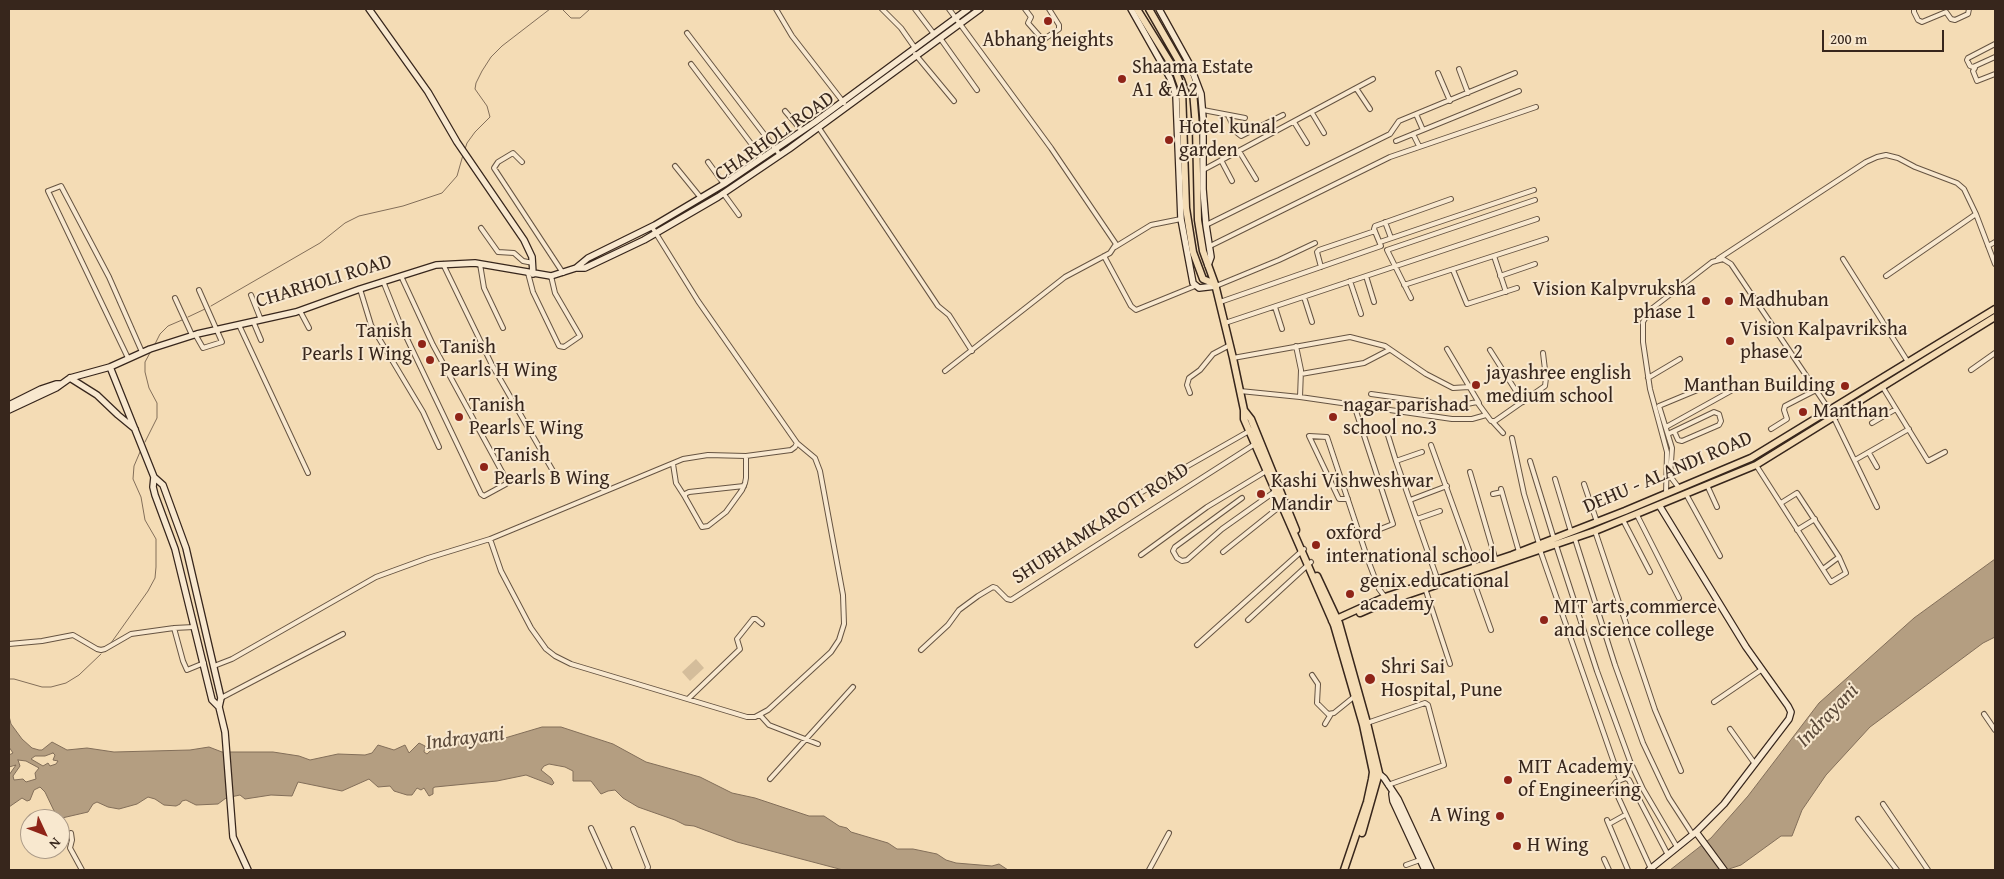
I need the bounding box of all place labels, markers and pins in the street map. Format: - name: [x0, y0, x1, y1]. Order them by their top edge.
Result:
- marker: Abhang heights: [1042, 15, 1054, 27]
- place label: Abhang heights: [982, 29, 1114, 53]
- place label: Shaama Estate A1 & A2: [1132, 56, 1253, 103]
- marker: Shaama Estate A1 & A2: [1116, 73, 1128, 85]
- place label: Hotel kunal garden: [1179, 116, 1276, 163]
- marker: Hotel kunal garden: [1163, 134, 1175, 146]
- place label: Vision Kalpvruksha phase 1: [1532, 278, 1696, 325]
- place label: Madhuban: [1739, 289, 1829, 313]
- marker: Vision Kalpvruksha phase 1: [1700, 295, 1712, 307]
- marker: Madhuban: [1723, 295, 1735, 307]
- place label: Vision Kalpavriksha phase 2: [1740, 318, 1908, 365]
- place label: Tanish Pearls I Wing: [302, 320, 412, 367]
- marker: Vision Kalpavriksha phase 2: [1724, 335, 1736, 347]
- place label: Tanish Pearls H Wing: [440, 336, 557, 383]
- marker: Tanish Pearls I Wing: [416, 338, 428, 350]
- marker: Tanish Pearls H Wing: [424, 354, 436, 366]
- place label: jayashree english medium school: [1486, 362, 1631, 409]
- place label: Manthan Building: [1684, 374, 1835, 398]
- marker: jayashree english medium school: [1470, 379, 1482, 391]
- marker: Manthan Building: [1839, 380, 1851, 392]
- place label: Tanish Pearls E Wing: [469, 394, 583, 441]
- place label: nagar parishad school no.3: [1343, 394, 1469, 441]
- place label: Manthan: [1813, 400, 1889, 424]
- marker: Manthan: [1797, 406, 1809, 418]
- marker: Tanish Pearls E Wing: [453, 411, 465, 423]
- marker: nagar parishad school no.3: [1327, 411, 1339, 423]
- place label: Tanish Pearls B Wing: [494, 444, 609, 491]
- marker: Tanish Pearls B Wing: [478, 461, 490, 473]
- place label: Kashi Vishweshwar Mandir: [1271, 470, 1433, 517]
- marker: Kashi Vishweshwar Mandir: [1255, 488, 1267, 500]
- place label: oxford international school: [1326, 522, 1496, 569]
- marker: oxford international school: [1310, 539, 1322, 551]
- place label: genix educational academy: [1360, 570, 1509, 617]
- marker: genix educational academy: [1344, 588, 1356, 600]
- place label: MIT arts,commerce and science college: [1554, 596, 1717, 643]
- marker: MIT arts,commerce and science college: [1538, 614, 1550, 626]
- place label: Shri Sai Hospital, Pune: [1381, 656, 1502, 703]
- marker: Shri Sai Hospital, Pune: [1363, 672, 1377, 686]
- place label: MIT Academy of Engineering: [1518, 756, 1641, 803]
- marker: MIT Academy of Engineering: [1502, 774, 1514, 786]
- place label: A Wing: [1430, 804, 1490, 828]
- marker: A Wing: [1494, 810, 1506, 822]
- place label: H Wing: [1527, 834, 1588, 858]
- marker: H Wing: [1511, 840, 1523, 852]

